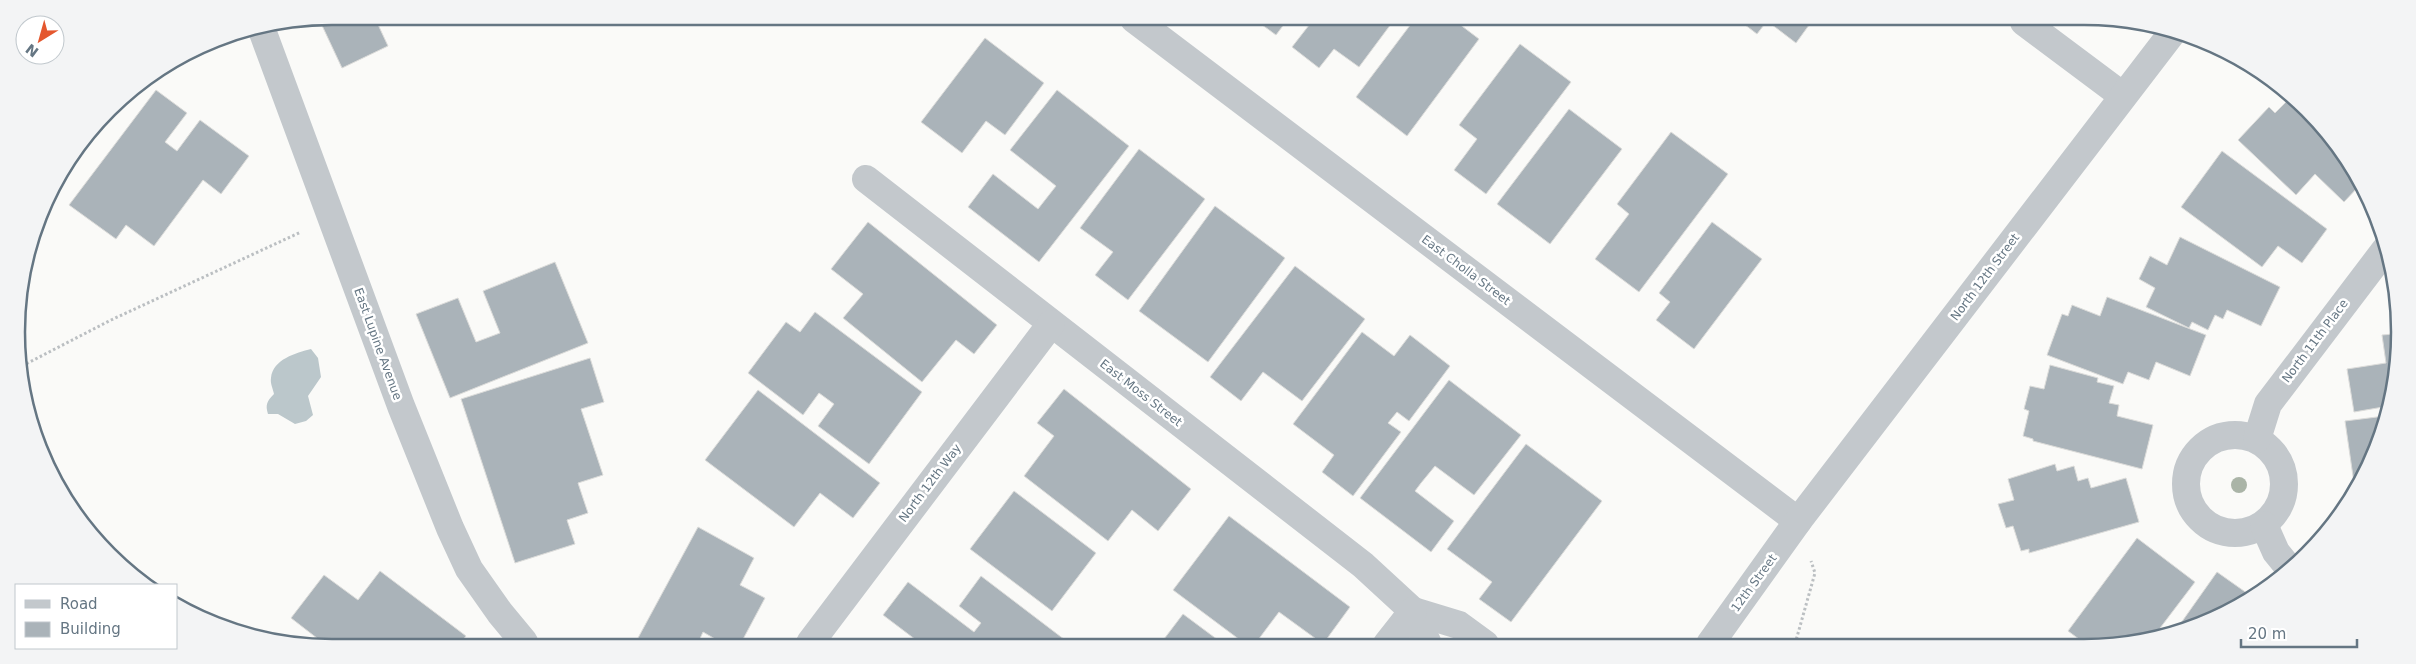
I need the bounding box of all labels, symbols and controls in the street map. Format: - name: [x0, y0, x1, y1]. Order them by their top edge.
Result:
- north arrow: [15, 15, 65, 65]
- text: N: [23, 40, 42, 60]
- street label: North 12th Street: [1948, 231, 2022, 323]
- street label: East Cholla Street: [1419, 232, 1513, 308]
- street label: East Lupine Avenue: [351, 286, 405, 402]
- street label: North 11th Place: [2279, 297, 2351, 385]
- street label: East Moss Street: [1097, 357, 1185, 430]
- street label: North 12th Way: [896, 441, 964, 525]
- street label: 12th Street: [1728, 551, 1780, 615]
- legend: [15, 584, 178, 649]
- text: Road: [60, 595, 98, 613]
- scale bar: [2241, 616, 2357, 648]
- text: Building: [60, 620, 121, 638]
- text: 20 m: [2248, 625, 2286, 643]

